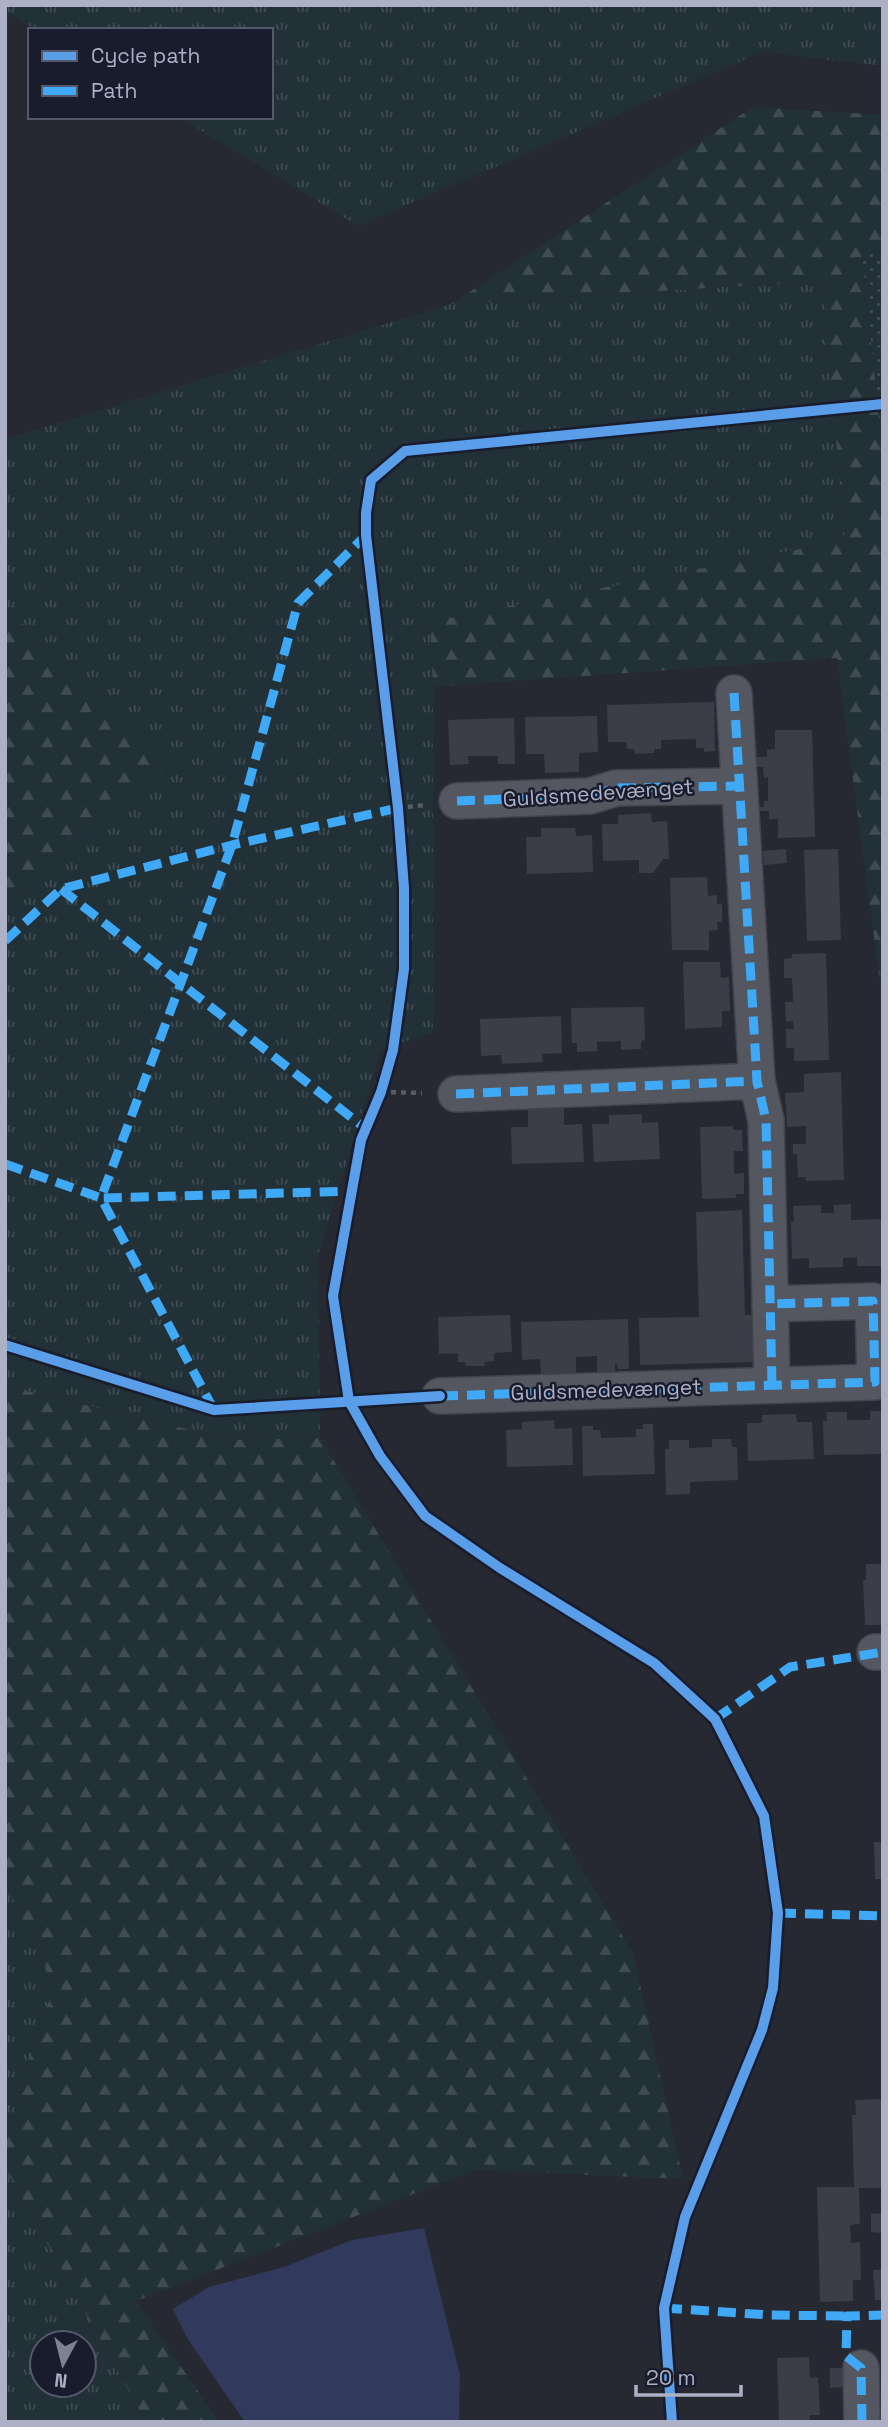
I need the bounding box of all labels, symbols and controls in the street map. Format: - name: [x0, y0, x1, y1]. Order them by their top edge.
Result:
- legend: [28, 28, 273, 119]
- text: Cycle path: [91, 42, 200, 69]
- text: Path: [91, 77, 137, 104]
- street label: Guldsmedevænget: [502, 772, 694, 813]
- street label: Guldsmedevænget: [510, 1373, 702, 1406]
- north arrow: [28, 2329, 98, 2399]
- scale bar: [636, 2354, 741, 2398]
- text: 20 m: [646, 2364, 696, 2391]
- text: N: [53, 2367, 69, 2394]

